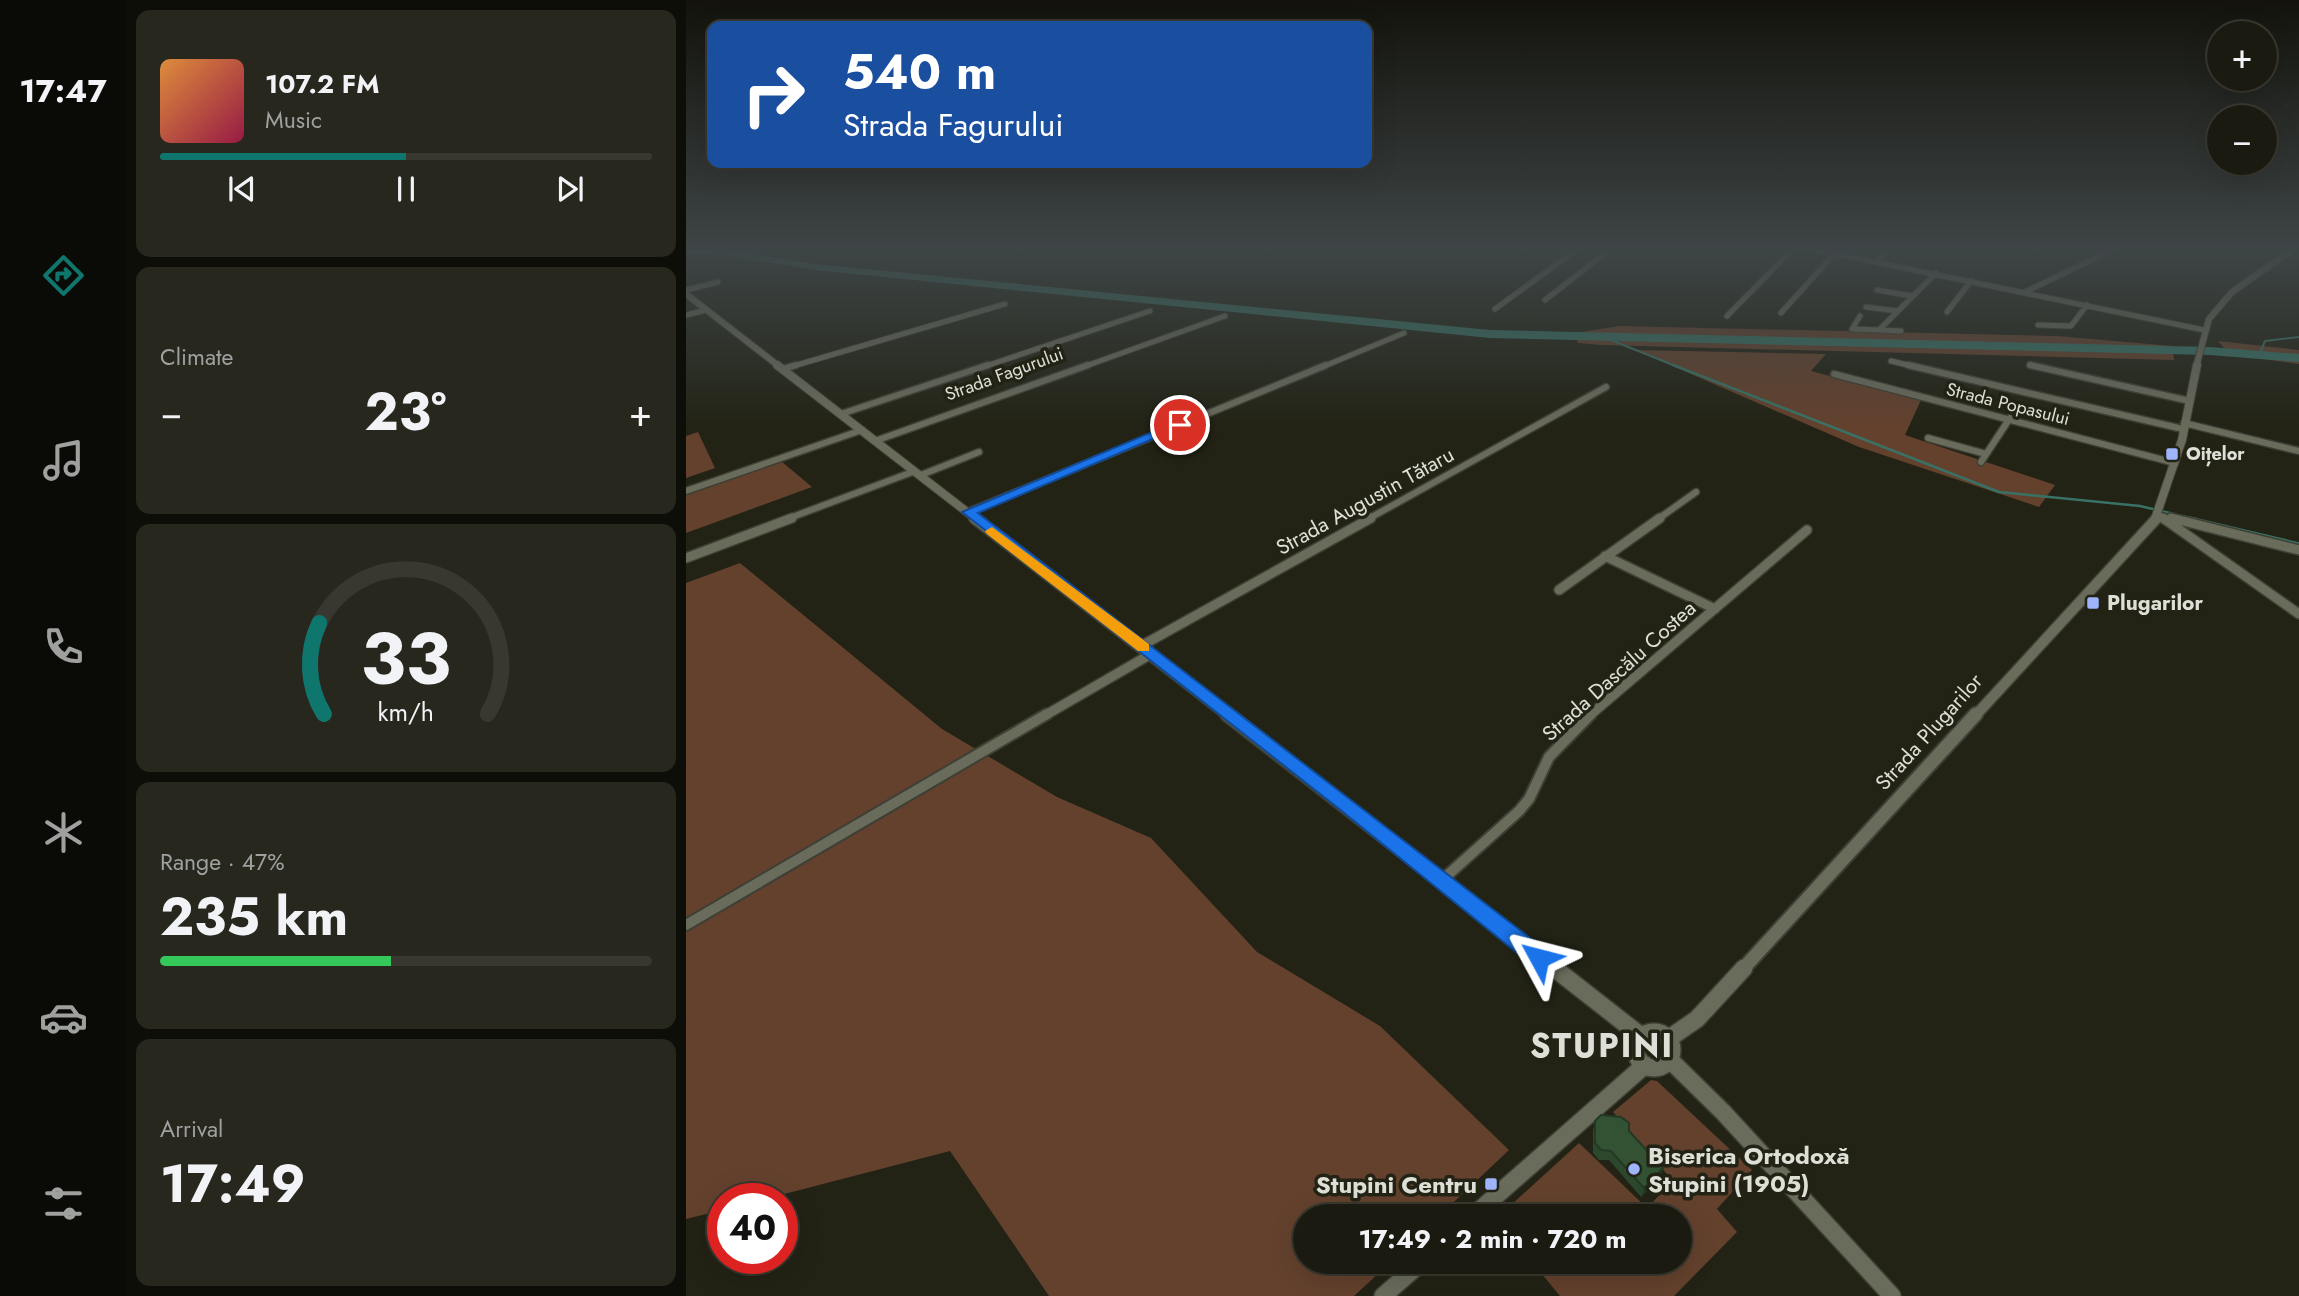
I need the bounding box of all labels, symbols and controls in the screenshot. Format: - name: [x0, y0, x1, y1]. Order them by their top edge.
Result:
- map controls: [2207, 21, 2277, 175]
- button: +: [2207, 21, 2277, 91]
- text: 540 m: [843, 37, 996, 107]
- icon: right: [728, 49, 819, 140]
- text: 107.2 FM: [265, 65, 379, 103]
- text: 17:47: [19, 68, 107, 114]
- text: Strada Fagurului: [843, 102, 1064, 148]
- text: Music: [265, 103, 322, 137]
- button: −: [2207, 105, 2277, 175]
- icon: previous: [223, 170, 261, 208]
- icon: pause: [387, 170, 425, 208]
- icon: next: [551, 170, 589, 208]
- icon: directions: [39, 251, 88, 300]
- text: Climate: [160, 340, 233, 374]
- street label: Strada Fagurului: [941, 341, 1067, 407]
- text: 23°: [365, 374, 446, 450]
- street label: Strada Popasului: [1944, 376, 2072, 432]
- text: −: [160, 385, 182, 440]
- text: +: [629, 385, 652, 440]
- pin: [1150, 395, 1210, 455]
- icon: arrive: [1161, 406, 1199, 444]
- icon: music: [39, 436, 88, 485]
- street label: Strada Augustin Tătaru: [1271, 440, 1459, 562]
- place label: Oițelor: [2186, 441, 2245, 467]
- marker: Oițelor: [2164, 446, 2180, 462]
- place label: Plugarilor: [2107, 588, 2203, 618]
- street label: Strada Dascălu Costea: [1535, 594, 1703, 748]
- marker: Plugarilor: [2085, 595, 2101, 611]
- text: 33: [361, 606, 451, 711]
- icon: phone: [39, 622, 88, 671]
- street label: Strada Plugarilor: [1868, 666, 1990, 797]
- text: km/h: [378, 694, 434, 730]
- icon: climate: [39, 808, 88, 857]
- text: Range · 47%: [160, 845, 284, 879]
- text: 235 km: [160, 879, 348, 955]
- position arrow: [1502, 921, 1576, 995]
- icon: car: [39, 993, 88, 1042]
- district label: STUPINI: [1530, 1022, 1674, 1069]
- text: Arrival: [160, 1112, 223, 1146]
- place label: Biserica Ortodoxă Stupini (1905): [1648, 1138, 1850, 1201]
- text: 17:49: [160, 1146, 306, 1222]
- marker: Biserica Ortodoxă Stupini (1905): [1626, 1161, 1642, 1177]
- place label: Stupini Centru: [1316, 1167, 1477, 1202]
- marker: Stupini Centru: [1483, 1176, 1499, 1192]
- icon: filters: [39, 1179, 88, 1228]
- speed limit sign: 40: [707, 1183, 798, 1274]
- text: 17:49 · 2 min · 720 m: [1358, 1220, 1627, 1258]

